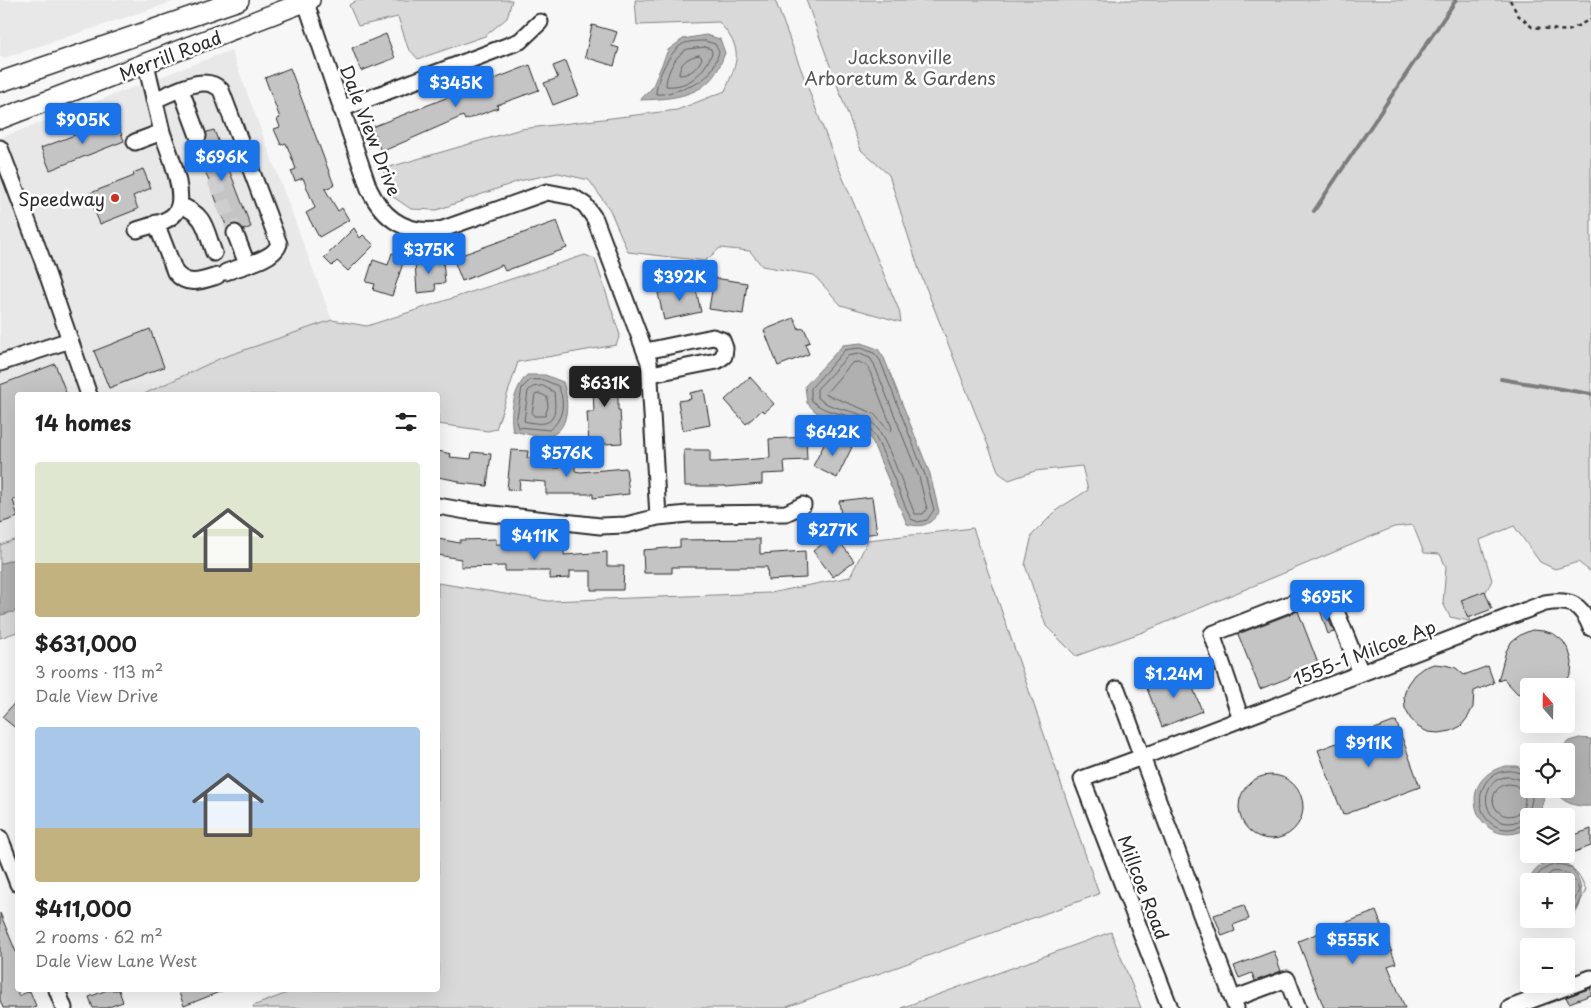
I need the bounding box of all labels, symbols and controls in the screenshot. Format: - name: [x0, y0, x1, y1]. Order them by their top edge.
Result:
- street label: Merrill Road: [115, 23, 225, 87]
- park label: Jacksonville Arboretum & Gardens: [804, 43, 996, 91]
- street label: Dale View Drive: [334, 60, 408, 200]
- pin: $345K: [421, 66, 491, 108]
- text: $345K: [429, 70, 483, 94]
- pin: $905K: [48, 102, 118, 145]
- text: $905K: [56, 107, 110, 131]
- pin: $696K: [187, 140, 257, 182]
- text: $696K: [196, 144, 248, 168]
- place label: Speedway: [18, 185, 105, 212]
- marker: Speedway: [109, 192, 121, 204]
- pin: $375K: [394, 232, 464, 275]
- text: $375K: [403, 237, 455, 261]
- pin: $392K: [645, 260, 715, 302]
- text: $392K: [654, 264, 707, 288]
- pin: $631K: [570, 366, 640, 408]
- text: $631K: [580, 370, 630, 394]
- text: 14 homes: [35, 406, 131, 438]
- icon: filters: [392, 408, 420, 436]
- pin: $642K: [798, 414, 868, 457]
- text: $642K: [806, 419, 860, 443]
- pin: $576K: [532, 436, 602, 478]
- text: $576K: [541, 440, 593, 464]
- icon: home: [183, 495, 273, 585]
- pin: $277K: [798, 512, 868, 555]
- text: $277K: [808, 517, 858, 541]
- pin: $411K: [500, 518, 570, 561]
- text: $411K: [511, 523, 559, 547]
- pin: $695K: [1292, 580, 1362, 622]
- text: $695K: [1301, 584, 1353, 608]
- street label: 1555-1 Milcoe Ap: [1289, 612, 1439, 692]
- text: $631,000: [35, 627, 137, 659]
- pin: $1.24M: [1133, 656, 1215, 699]
- text: 3 rooms · 113 m²: [35, 659, 163, 683]
- text: $1.24M: [1145, 661, 1203, 685]
- north arrow: [1520, 678, 1575, 732]
- map controls: [1520, 678, 1575, 993]
- text: Dale View Drive: [35, 683, 158, 707]
- pin: $911K: [1334, 726, 1404, 768]
- text: $911K: [1346, 730, 1392, 754]
- button: locate: [1520, 743, 1575, 798]
- icon: home: [183, 760, 273, 850]
- button: layers: [1520, 808, 1575, 863]
- street label: Millcoe Road: [1112, 831, 1176, 943]
- button: +: [1520, 873, 1575, 928]
- text: $411,000: [35, 892, 132, 924]
- pin: $555K: [1318, 922, 1388, 965]
- text: 2 rooms · 62 m²: [35, 924, 163, 948]
- text: $555K: [1327, 927, 1379, 951]
- button: −: [1520, 938, 1575, 993]
- text: Dale View Lane West: [35, 948, 197, 972]

